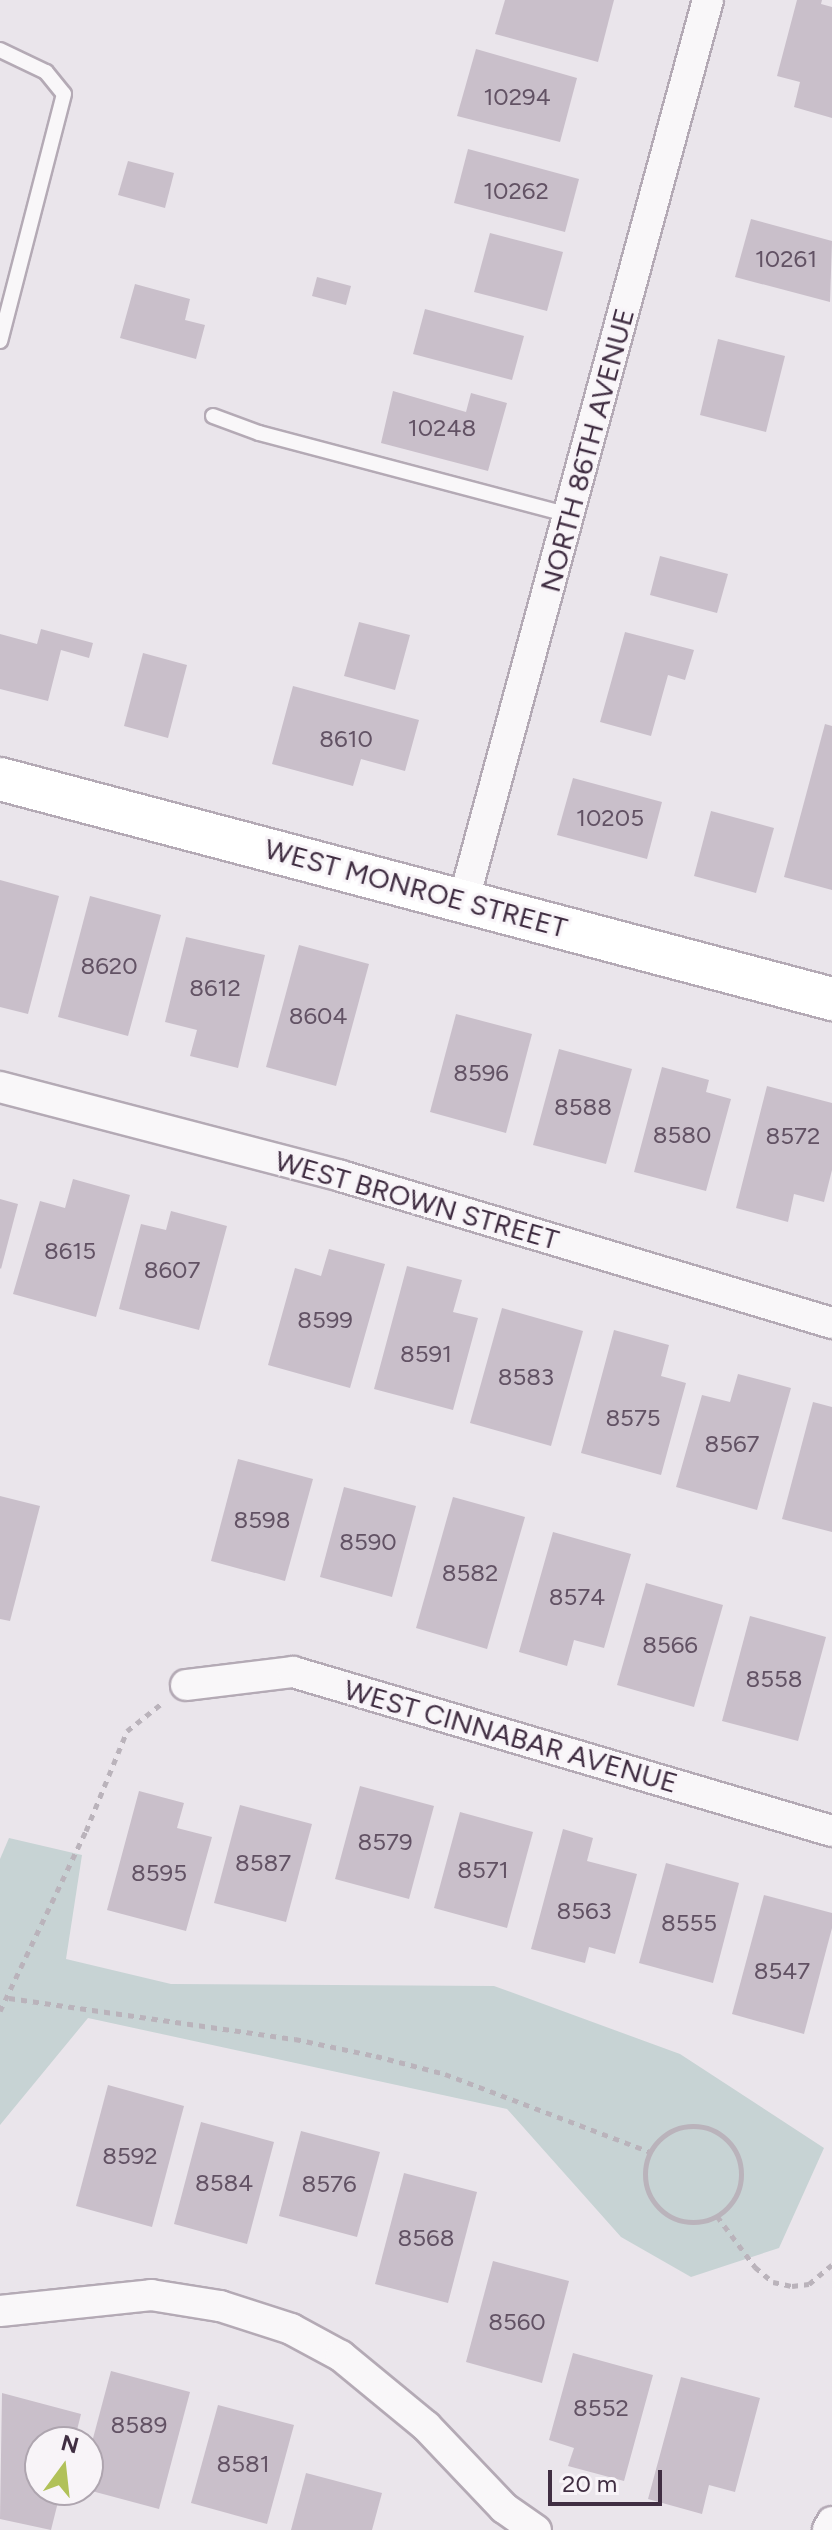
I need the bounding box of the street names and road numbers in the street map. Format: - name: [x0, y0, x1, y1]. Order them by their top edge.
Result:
- street label: NORTH 86TH AVENUE: [533, 304, 641, 596]
- street label: WEST MONROE STREET: [261, 831, 571, 945]
- street label: WEST BROWN STREET: [271, 1143, 563, 1257]
- street label: WEST CINNABAR AVENUE: [340, 1672, 682, 1800]

